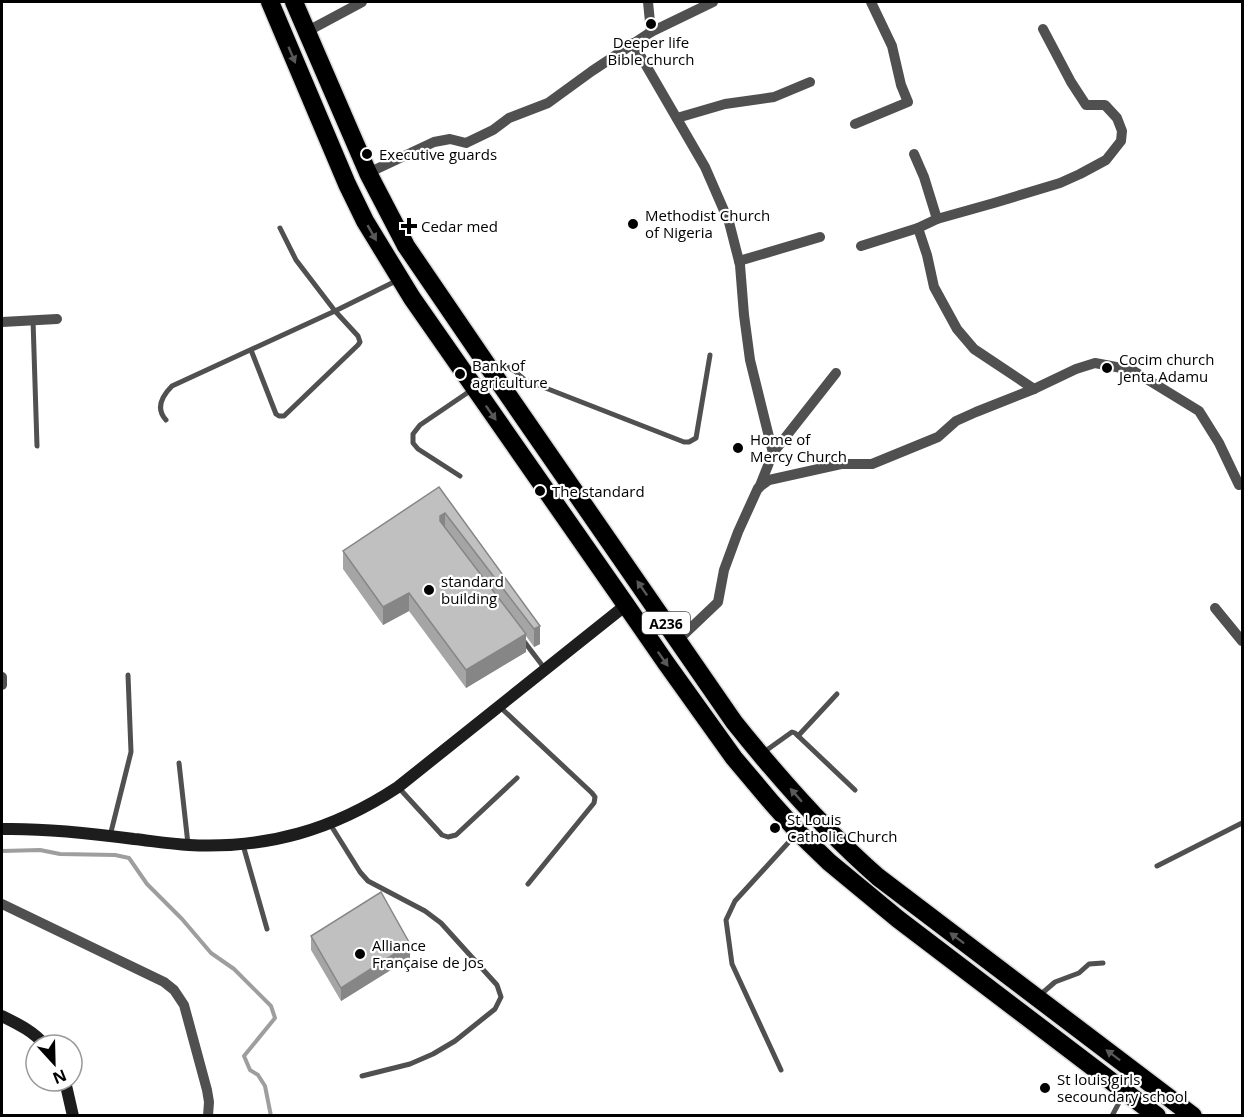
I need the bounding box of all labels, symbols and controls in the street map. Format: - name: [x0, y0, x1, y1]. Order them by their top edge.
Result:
- marker: Deeper life Bible church: [644, 17, 658, 31]
- place label: Deeper life Bible church: [608, 32, 694, 69]
- one-way arrow: [287, 47, 297, 65]
- place label: Executive guards: [379, 144, 497, 164]
- marker: Executive guards: [360, 147, 374, 161]
- place label: Methodist Church of Nigeria: [645, 205, 770, 242]
- place label: Cedar med: [421, 216, 498, 236]
- marker: Methodist Church of Nigeria: [626, 217, 640, 231]
- marker: Cedar med: [402, 219, 416, 233]
- one-way arrow: [367, 225, 378, 241]
- place label: Cocim church Jenta Adamu: [1117, 349, 1214, 386]
- place label: Bank of agriculture: [472, 355, 548, 392]
- marker: Cocim church Jenta Adamu: [1100, 361, 1114, 375]
- marker: Bank of agriculture: [453, 367, 467, 381]
- one-way arrow: [485, 405, 497, 421]
- place label: Home of Mercy Church: [750, 429, 847, 466]
- marker: Home of Mercy Church: [731, 441, 745, 455]
- place label: The standard: [552, 481, 645, 501]
- marker: The standard: [533, 484, 547, 498]
- place label: standard building: [441, 571, 504, 608]
- one-way arrow: [636, 581, 648, 597]
- marker: standard building: [422, 583, 436, 597]
- road number: A236: [642, 612, 690, 634]
- one-way arrow: [657, 651, 669, 667]
- one-way arrow: [790, 788, 803, 803]
- place label: St Louis Catholic Church: [787, 809, 897, 846]
- marker: St Louis Catholic Church: [768, 821, 782, 835]
- one-way arrow: [949, 932, 965, 944]
- place label: Alliance Française de Jos: [372, 935, 484, 972]
- marker: Alliance Française de Jos: [353, 947, 367, 961]
- north arrow: [24, 1033, 84, 1093]
- one-way arrow: [1105, 1049, 1121, 1061]
- text: N: [49, 1064, 70, 1090]
- place label: St louis girls secoundary school: [1057, 1069, 1188, 1106]
- marker: St louis girls secoundary school: [1038, 1081, 1052, 1095]

